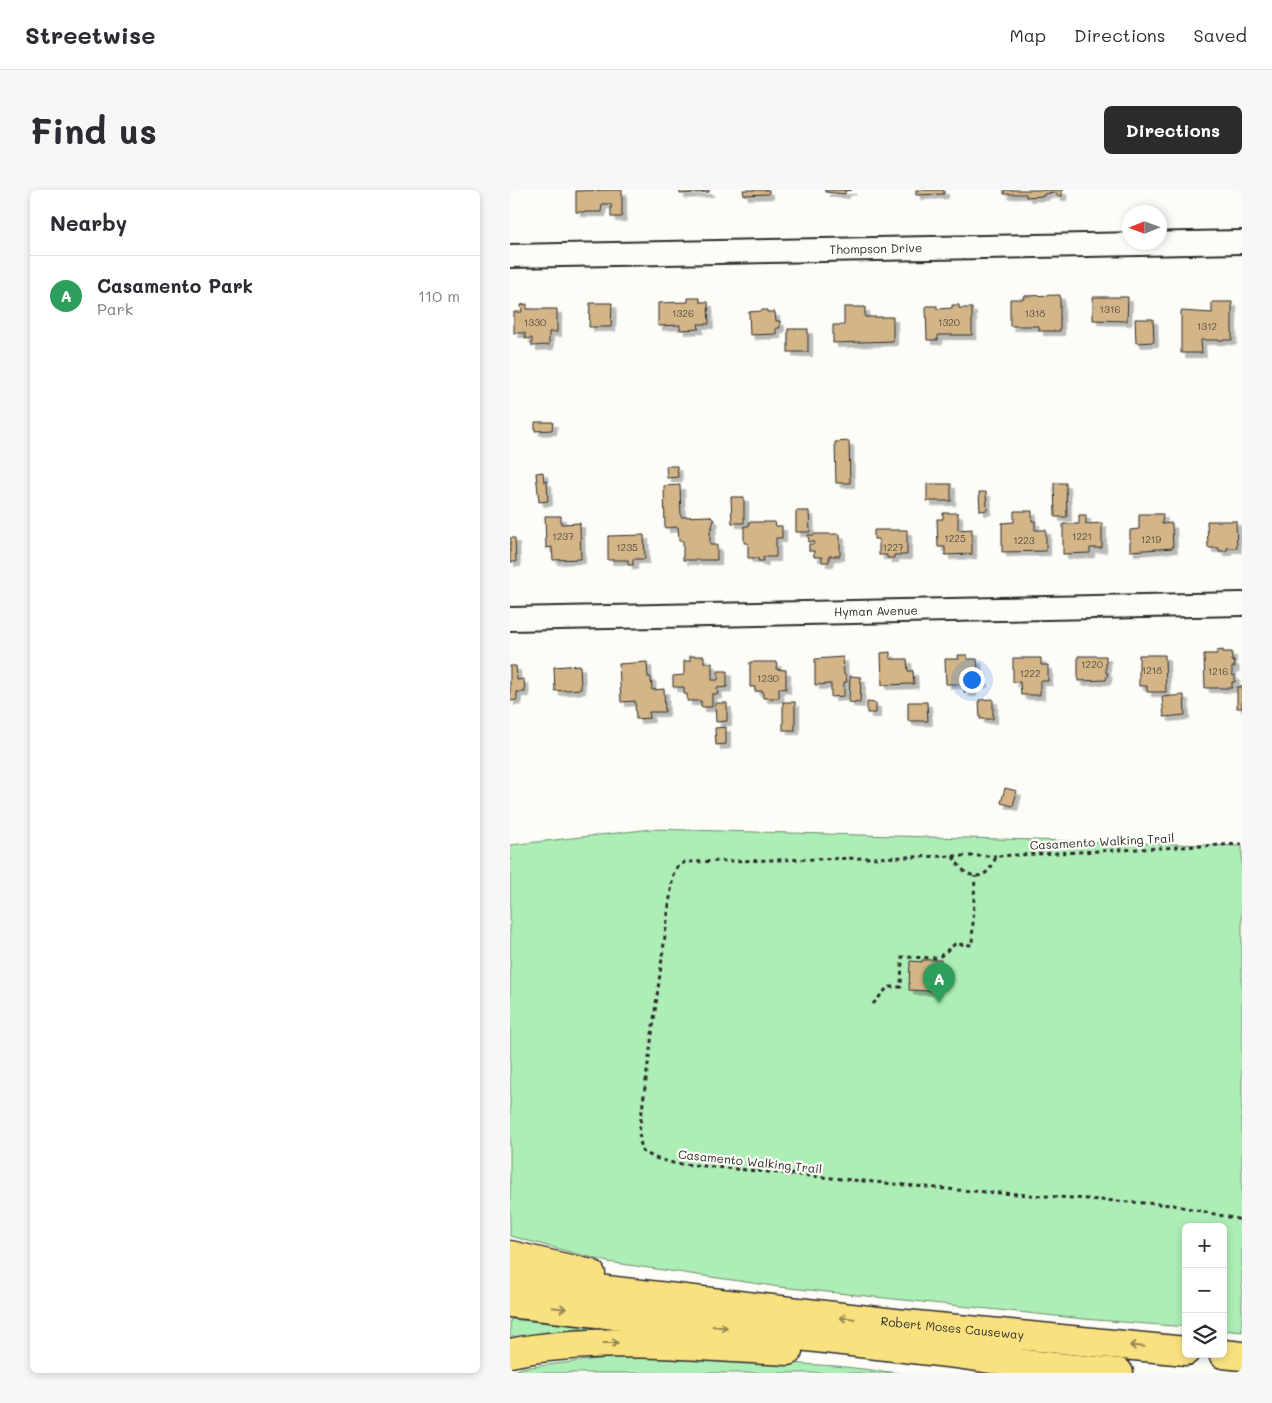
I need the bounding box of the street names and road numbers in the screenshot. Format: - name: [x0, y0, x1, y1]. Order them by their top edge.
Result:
- street label: Thompson Drive: [829, 239, 922, 257]
- street label: Hyman Avenue: [834, 602, 918, 619]
- street label: Casamento Walking Trail: [1029, 829, 1175, 853]
- street label: Casamento Walking Trail: [677, 1145, 823, 1177]
- street label: Robert Moses Causeway: [880, 1312, 1025, 1342]

